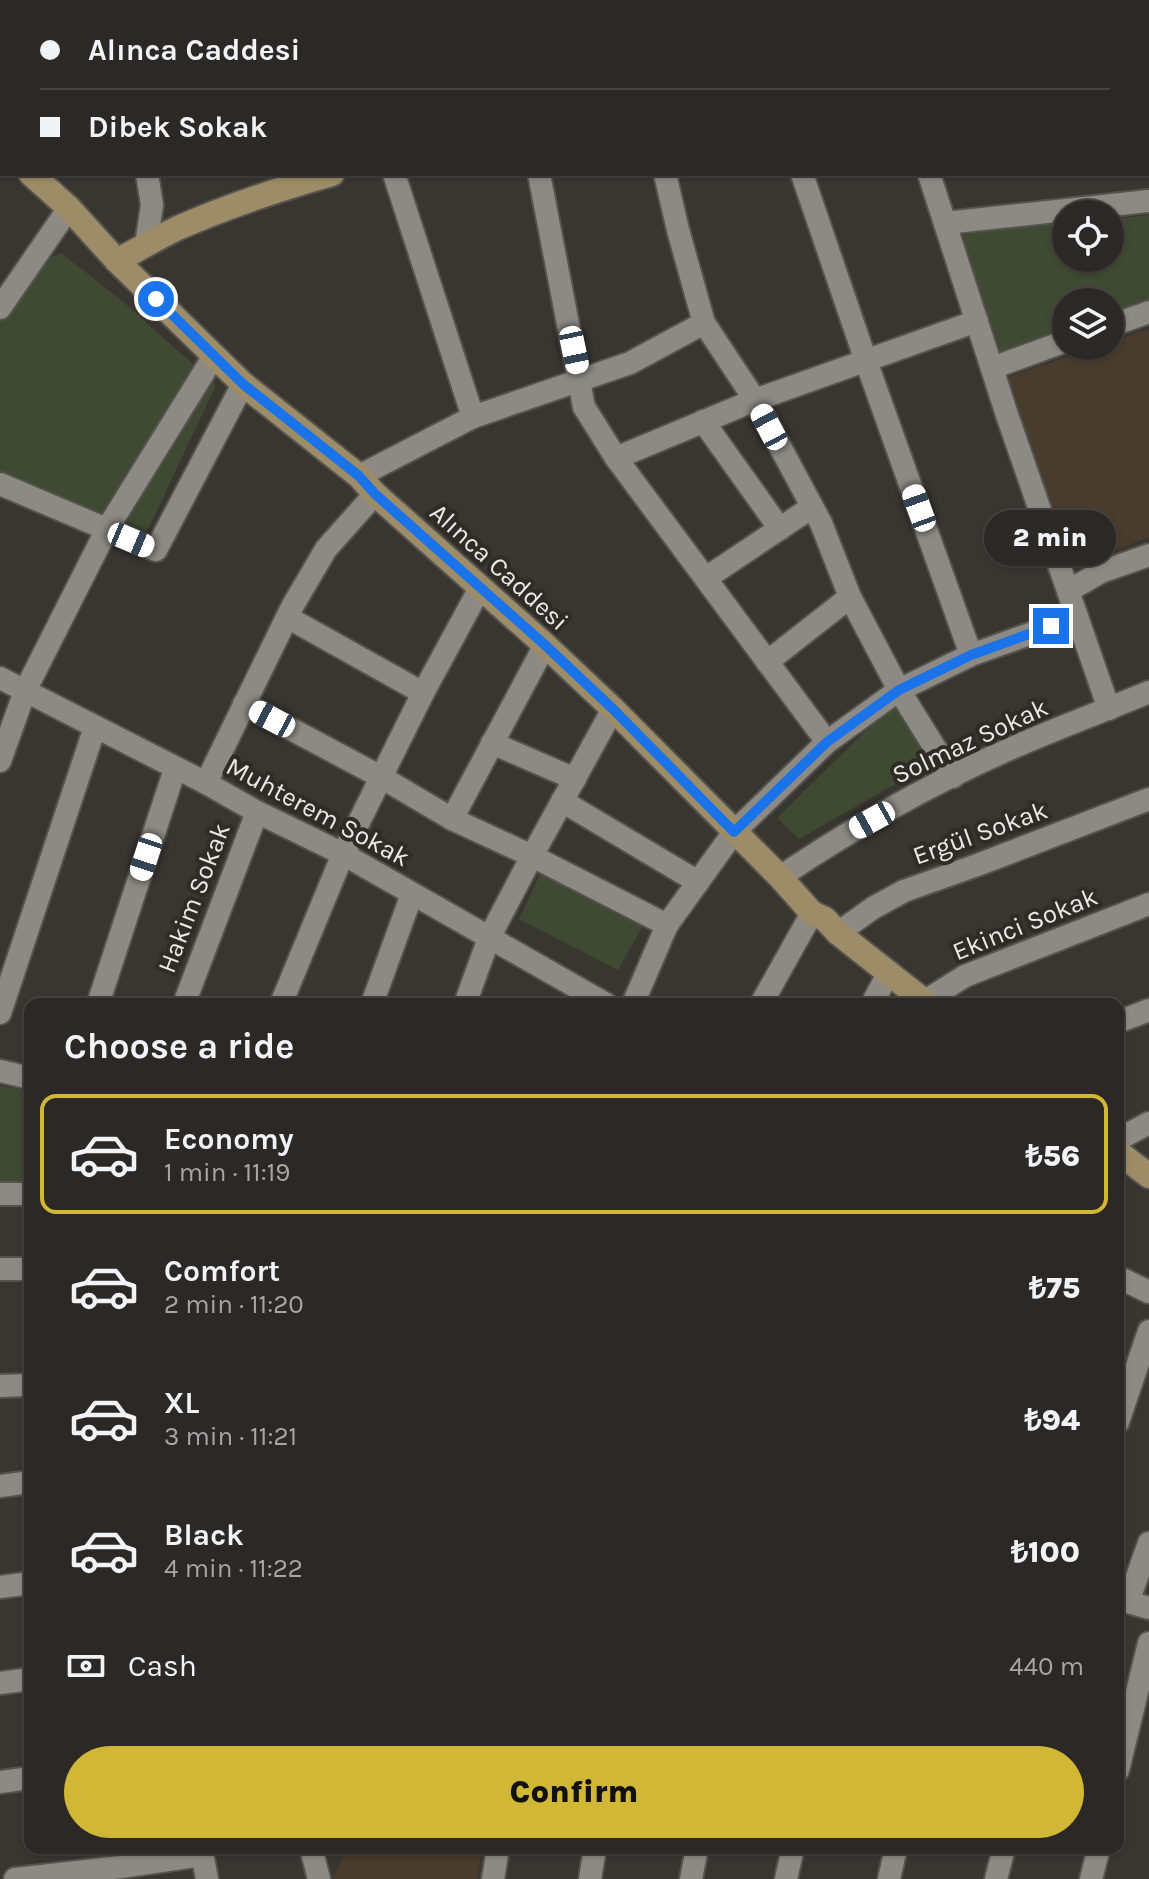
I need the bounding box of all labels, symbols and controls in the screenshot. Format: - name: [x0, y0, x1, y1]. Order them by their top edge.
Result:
- text: Alınca Caddesi: [88, 32, 300, 68]
- text: Dibek Sokak: [88, 109, 267, 145]
- map controls: [1052, 200, 1124, 360]
- button: locate: [1052, 200, 1124, 272]
- route start: [138, 281, 174, 317]
- button: layers: [1052, 288, 1124, 360]
- car: [557, 324, 591, 376]
- car: [747, 400, 791, 454]
- car: [900, 481, 938, 535]
- street label: Alınca Caddesi: [423, 497, 575, 637]
- callout: 2 min: [985, 510, 1117, 566]
- car: [104, 520, 158, 560]
- text: 2 min: [1013, 522, 1087, 553]
- route end: [1033, 608, 1069, 644]
- street label: Solmaz Sokak: [887, 691, 1053, 791]
- car: [245, 697, 299, 741]
- street label: Muhterem Sokak: [221, 751, 415, 873]
- street label: Ergül Sokak: [908, 794, 1052, 872]
- car: [845, 798, 899, 842]
- street label: Hakim Sokak: [151, 819, 237, 977]
- car: [127, 830, 165, 884]
- street label: Ekinci Sokak: [948, 881, 1102, 967]
- text: Choose a ride: [64, 1025, 294, 1067]
- icon: car: [68, 1118, 140, 1190]
- text: Economy: [164, 1121, 294, 1157]
- text: ₺56: [1026, 1138, 1080, 1174]
- text: 1 min · 11:19: [164, 1157, 290, 1188]
- icon: car: [68, 1250, 140, 1322]
- text: Comfort: [164, 1253, 280, 1289]
- text: ₺75: [1029, 1270, 1080, 1306]
- text: 2 min · 11:20: [164, 1289, 304, 1320]
- icon: car: [68, 1382, 140, 1454]
- text: XL: [164, 1385, 199, 1421]
- text: ₺94: [1025, 1402, 1080, 1438]
- text: 3 min · 11:21: [164, 1421, 297, 1452]
- icon: car: [68, 1514, 140, 1586]
- text: Black: [164, 1517, 244, 1553]
- text: ₺100: [1011, 1534, 1080, 1570]
- text: 4 min · 11:22: [164, 1553, 303, 1584]
- icon: cash: [64, 1644, 108, 1688]
- text: Cash: [128, 1648, 197, 1684]
- text: 440 m: [1009, 1651, 1084, 1682]
- button: Confirm: [64, 1746, 1084, 1838]

